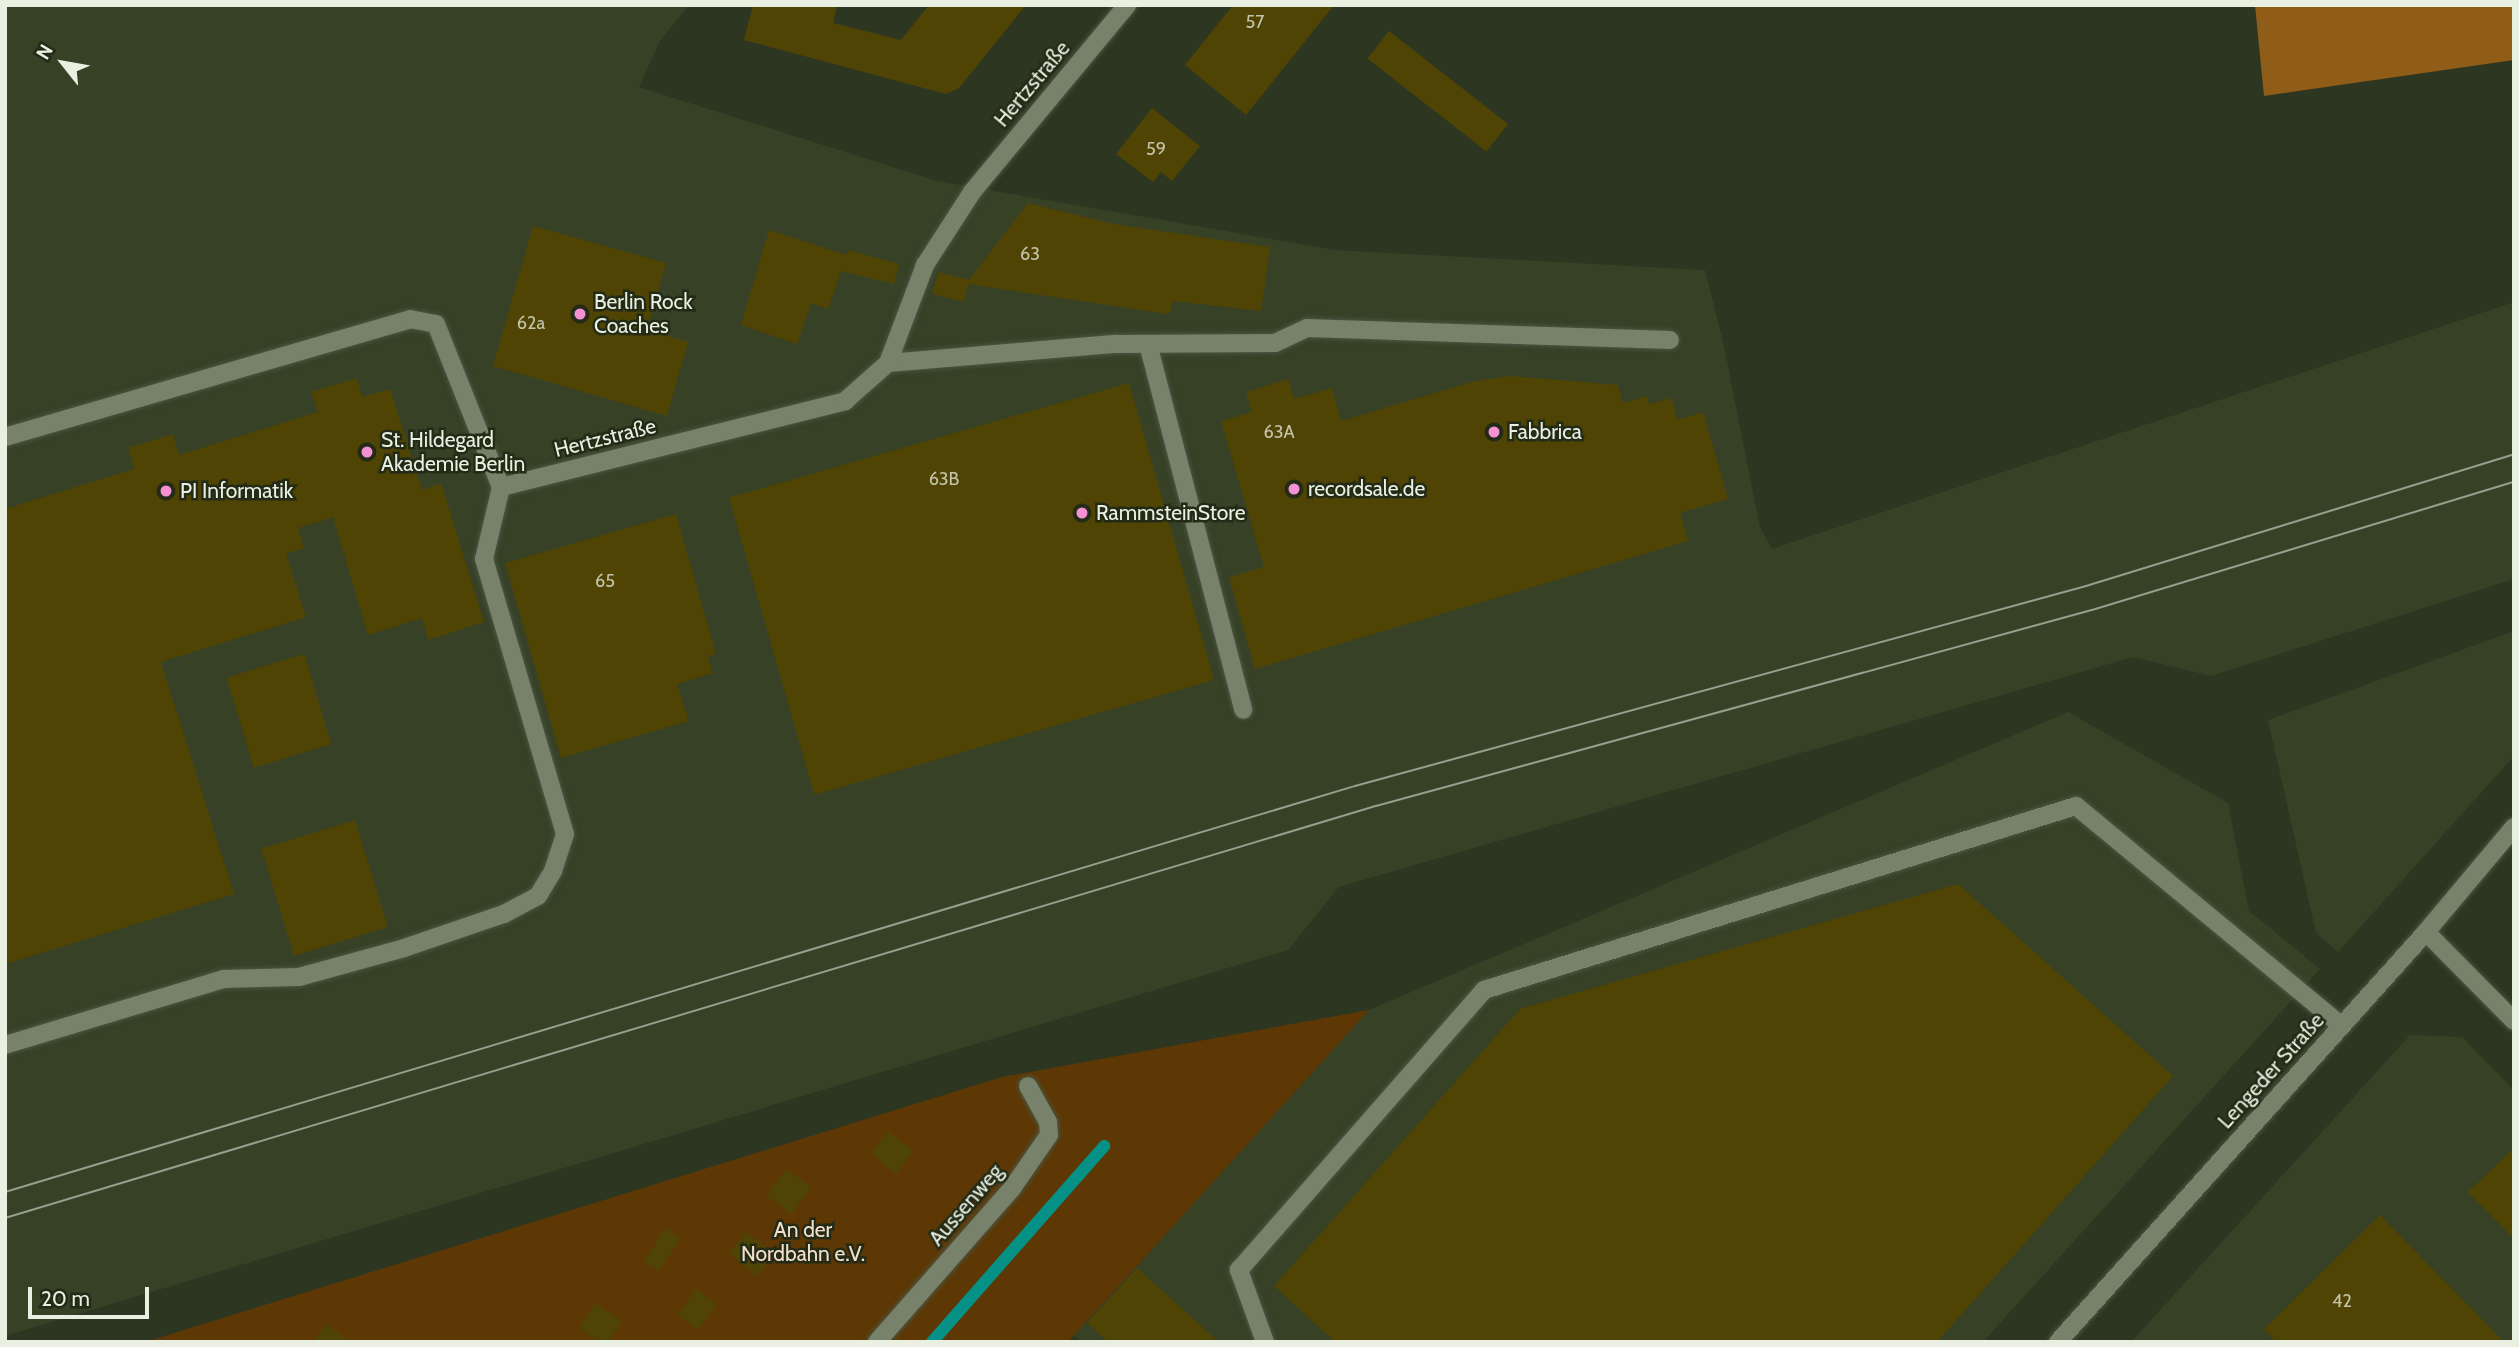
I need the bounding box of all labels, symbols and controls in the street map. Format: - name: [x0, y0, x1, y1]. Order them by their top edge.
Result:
- house number: 57: [1246, 11, 1264, 33]
- north arrow: [28, 28, 98, 98]
- street label: Hertzstraße: [989, 36, 1075, 132]
- text: N: [31, 40, 58, 64]
- house number: 59: [1146, 138, 1166, 160]
- house number: 63: [1020, 243, 1040, 265]
- place label: Berlin Rock Coaches: [594, 289, 693, 339]
- marker: Berlin Rock Coaches: [572, 306, 588, 322]
- house number: 62a: [517, 312, 545, 334]
- street label: Hertzstraße: [552, 413, 658, 463]
- place label: Fabbrica: [1508, 419, 1582, 445]
- house number: 63A: [1263, 421, 1295, 443]
- marker: Fabbrica: [1486, 424, 1502, 440]
- place label: St. Hildegard Akademie Berlin: [381, 427, 525, 477]
- marker: St. Hildegard Akademie Berlin: [359, 444, 375, 460]
- house number: 63B: [929, 468, 959, 490]
- place label: recordsale.de: [1308, 476, 1425, 502]
- place label: PI Informatik: [180, 478, 293, 504]
- marker: recordsale.de: [1286, 481, 1302, 497]
- marker: PI Informatik: [158, 483, 174, 499]
- place label: RammsteinStore: [1096, 500, 1245, 526]
- marker: RammsteinStore: [1074, 505, 1090, 521]
- house number: 65: [595, 570, 615, 592]
- street label: Lengeder Straße: [2213, 1008, 2329, 1134]
- street label: Aussenweg: [924, 1159, 1008, 1251]
- park label: An der Nordbahn e.V.: [741, 1217, 865, 1267]
- scale bar: [32, 1274, 152, 1318]
- text: 20 m: [41, 1286, 90, 1311]
- house number: 42: [2332, 1290, 2352, 1312]

